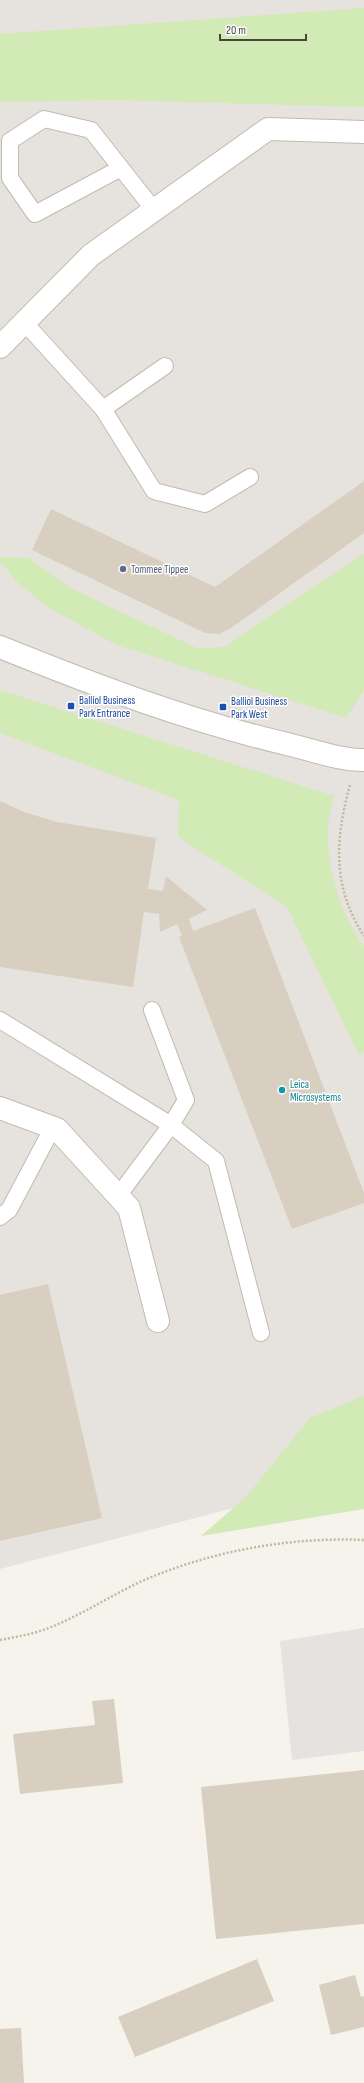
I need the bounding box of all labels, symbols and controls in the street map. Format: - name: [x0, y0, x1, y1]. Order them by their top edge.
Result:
- scale bar: [220, 16, 306, 42]
- text: 20 m: [226, 23, 246, 38]
- place label: Tommee Tippee: [131, 563, 189, 576]
- marker: Tommee Tippee: [118, 564, 128, 574]
- place label: Balliol Business Park Entrance: [79, 694, 135, 720]
- place label: Balliol Business Park West: [231, 695, 287, 721]
- marker: Balliol Business Park Entrance: [66, 701, 76, 711]
- marker: Balliol Business Park West: [218, 702, 228, 712]
- place label: Leica Microsystems: [290, 1078, 341, 1104]
- marker: Leica Microsystems: [277, 1085, 287, 1095]

